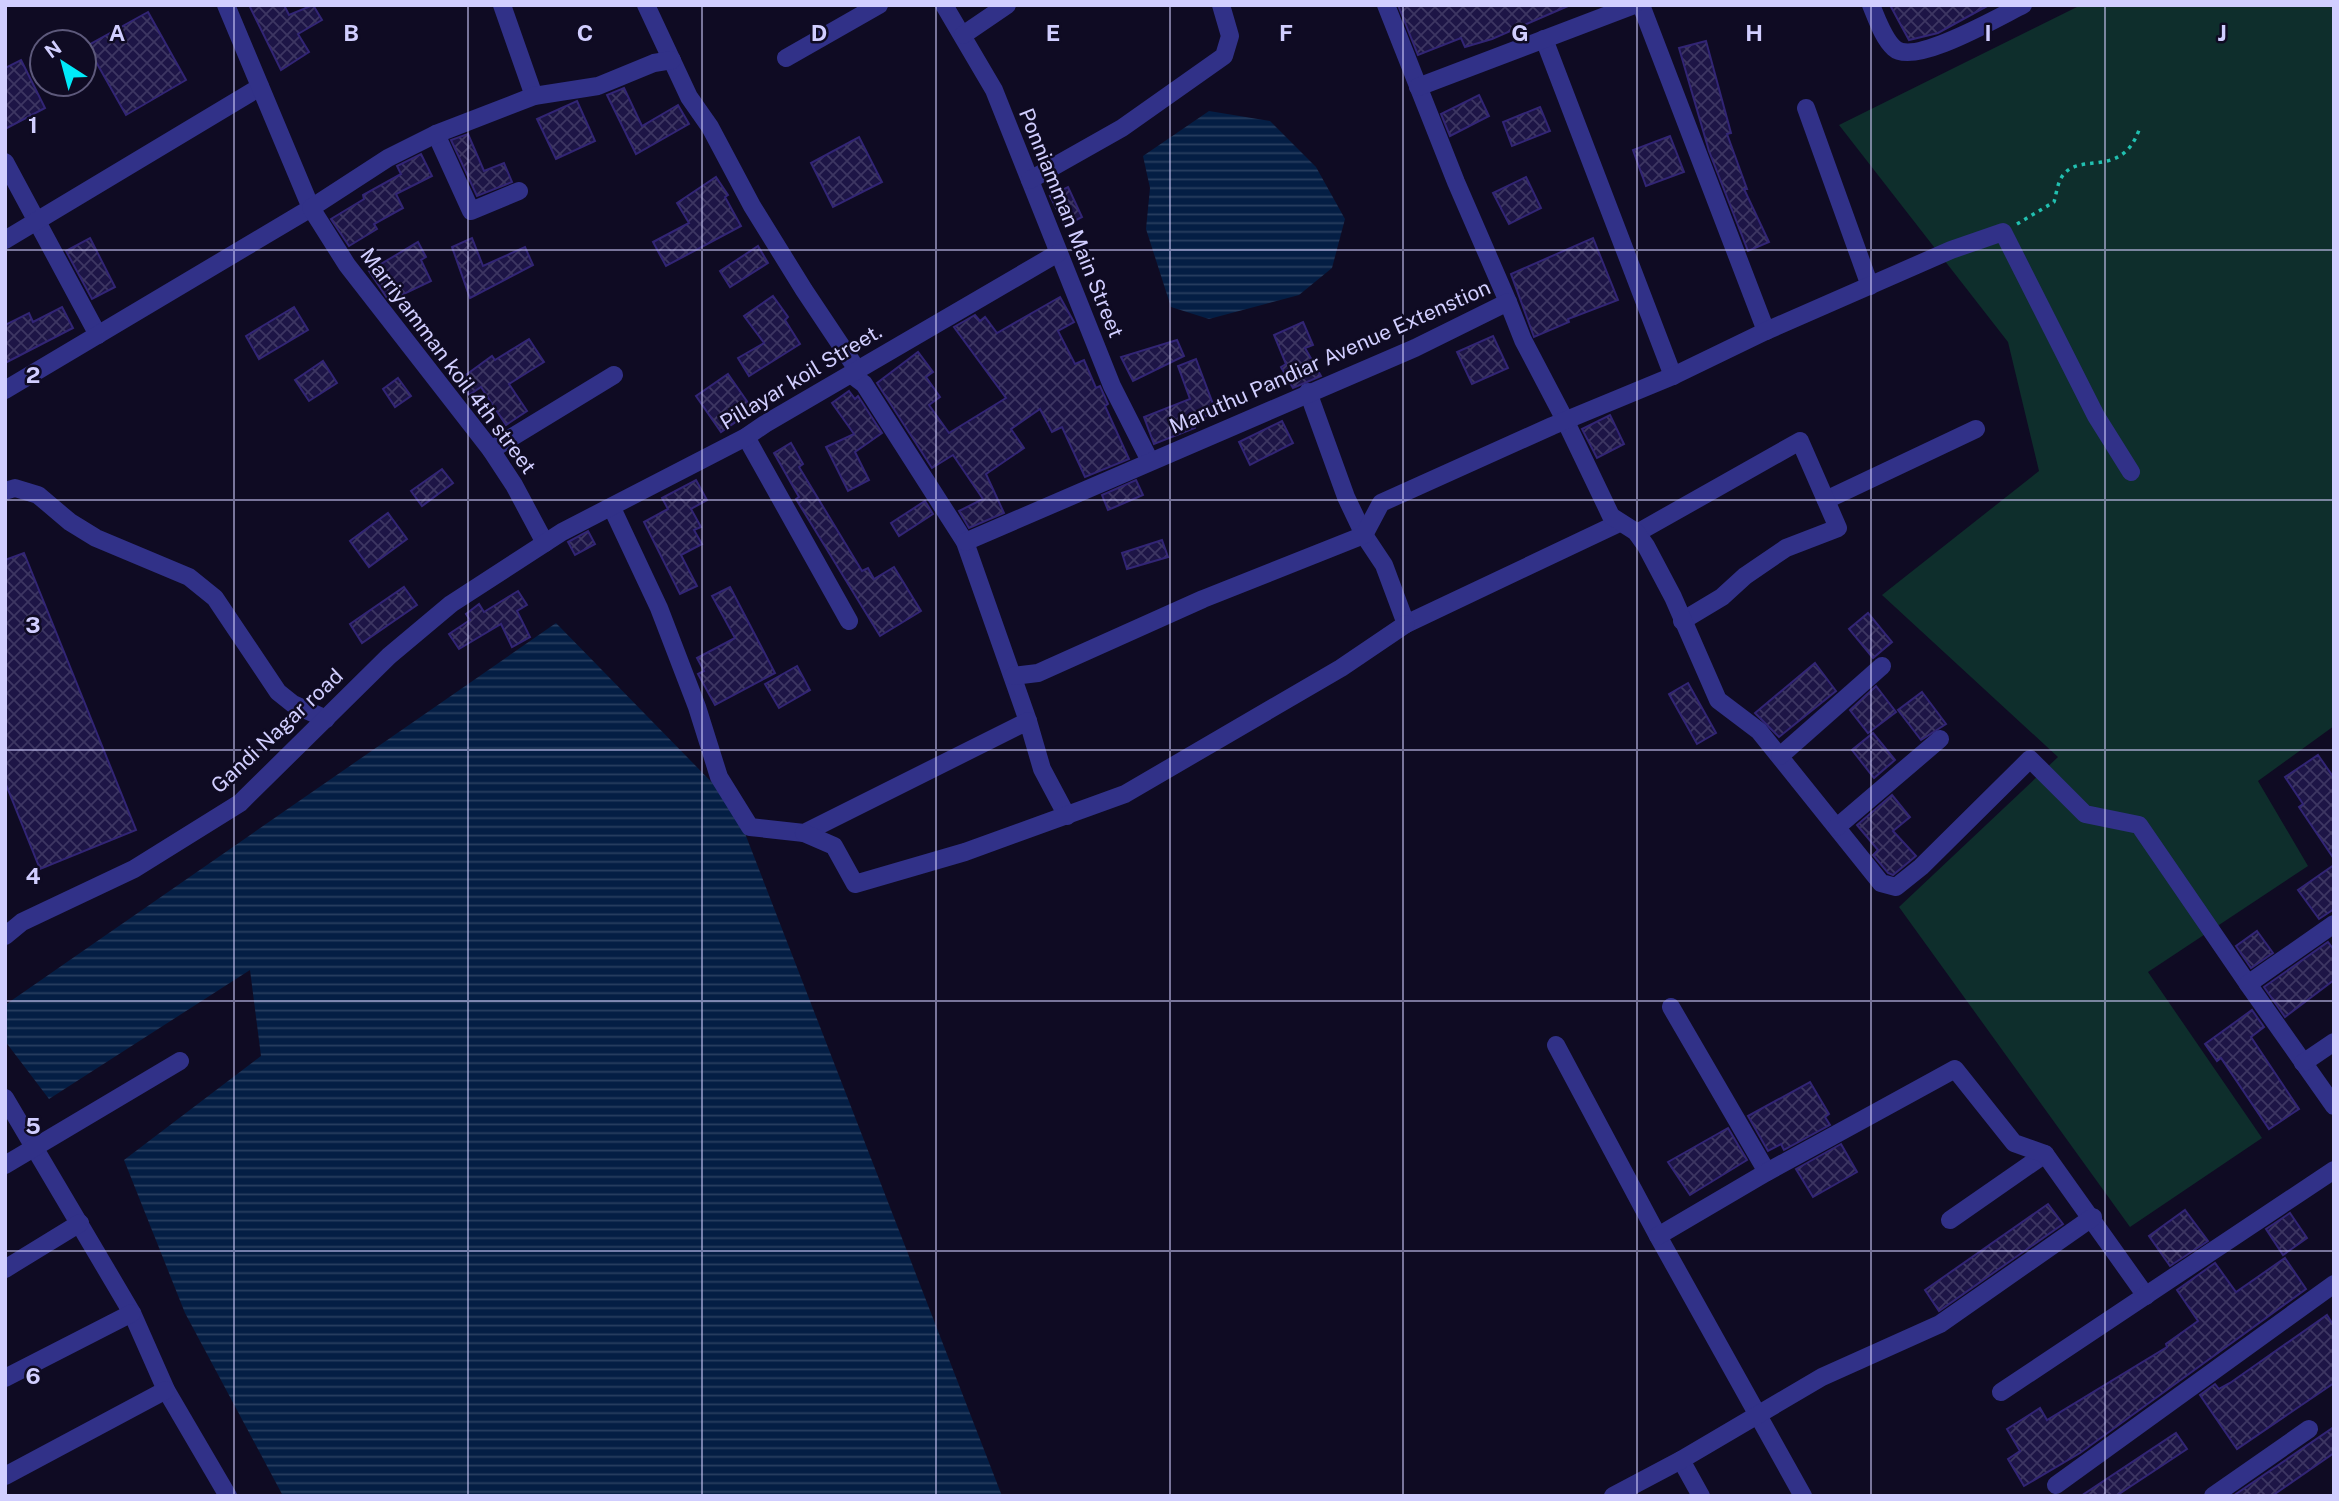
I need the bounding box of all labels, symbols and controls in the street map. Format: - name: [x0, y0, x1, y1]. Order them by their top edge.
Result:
- text: A: [109, 19, 126, 46]
- text: B: [343, 19, 359, 46]
- text: C: [577, 19, 593, 46]
- text: D: [811, 19, 827, 46]
- text: E: [1046, 19, 1060, 46]
- text: F: [1279, 19, 1293, 46]
- text: G: [1511, 19, 1529, 46]
- text: H: [1745, 19, 1763, 46]
- text: I: [1984, 19, 1992, 46]
- text: J: [2217, 19, 2227, 46]
- north arrow: [28, 28, 98, 98]
- text: N: [41, 36, 65, 63]
- street label: Ponniamman Main Street: [1014, 104, 1129, 341]
- text: 1: [28, 111, 38, 138]
- street label: Marriyamman koil 4th street: [355, 243, 541, 478]
- street label: Maruthu Pandiar Avenue Extenstion: [1165, 274, 1494, 439]
- street label: Pillayar koil Street.: [715, 318, 886, 435]
- text: 2: [26, 361, 40, 388]
- text: 3: [25, 611, 41, 638]
- street label: Gandi Nagar road: [206, 663, 348, 798]
- text: 4: [25, 862, 41, 889]
- text: 5: [25, 1112, 41, 1139]
- text: 6: [25, 1362, 41, 1389]

